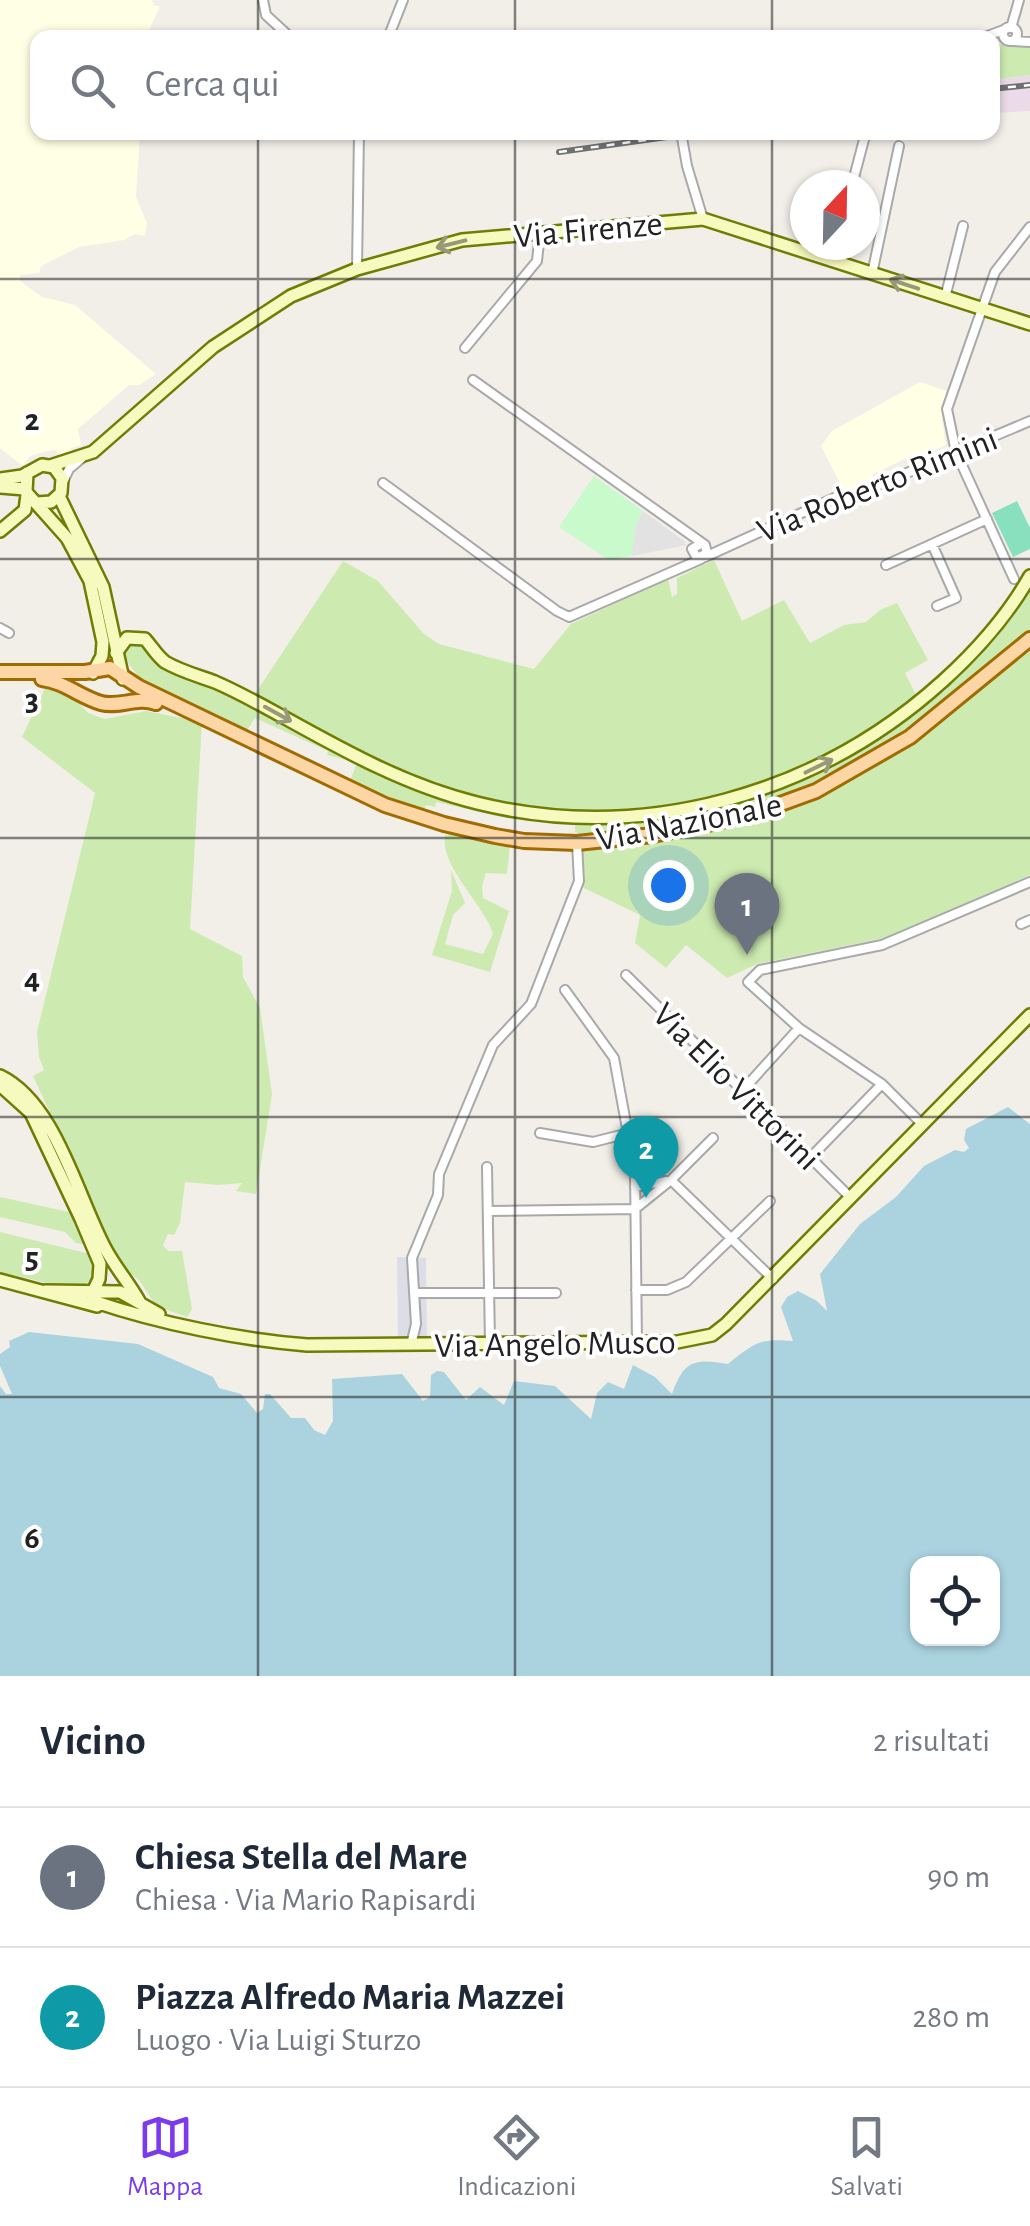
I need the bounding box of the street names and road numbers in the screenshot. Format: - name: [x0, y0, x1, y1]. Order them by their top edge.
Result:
- street label: Via Firenze: [512, 207, 664, 254]
- street label: Via Roberto Rimini: [753, 421, 1003, 549]
- street label: Via Nazionale: [594, 787, 785, 858]
- street label: Via Elio Vittorini: [646, 997, 826, 1177]
- street label: Via Angelo Musco: [434, 1325, 676, 1364]

